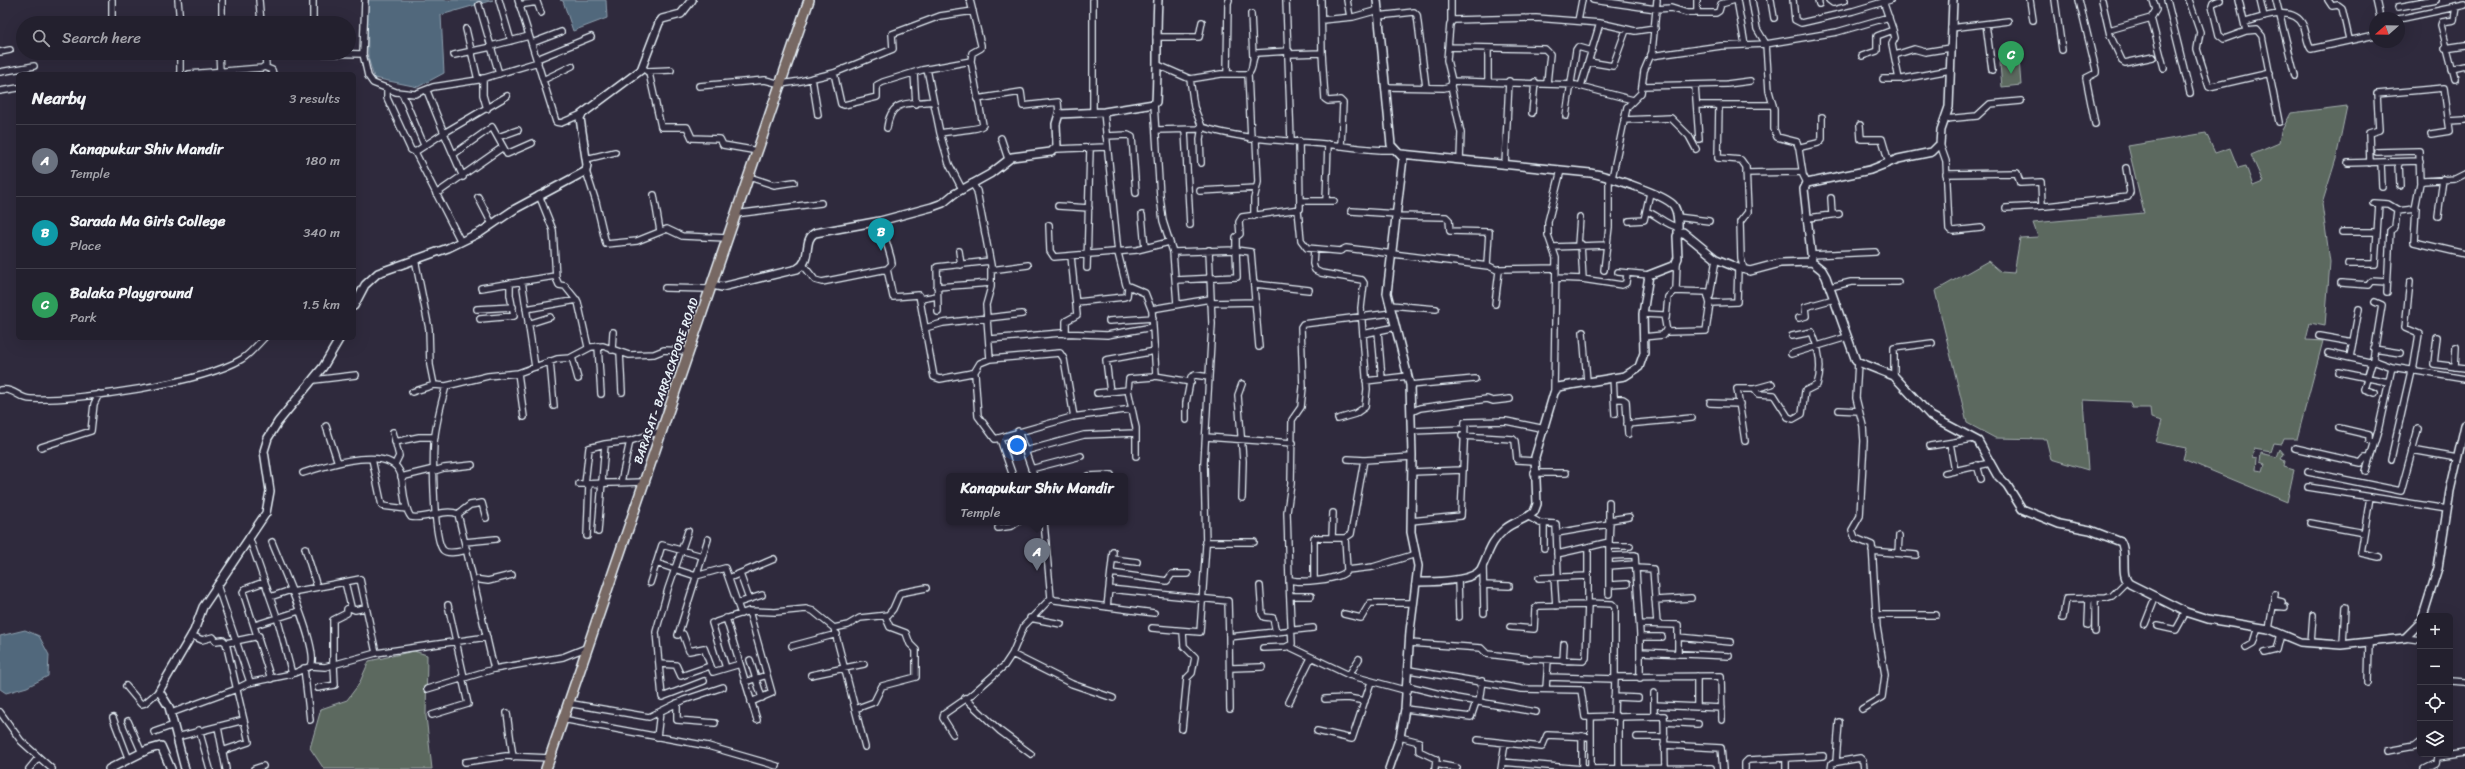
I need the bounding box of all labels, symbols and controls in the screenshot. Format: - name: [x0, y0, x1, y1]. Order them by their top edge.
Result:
- north arrow: [2369, 12, 2405, 48]
- search box: [16, 16, 356, 60]
- text: Search here: [62, 25, 141, 51]
- icon: search: [30, 27, 52, 49]
- pin: C: [1998, 41, 2024, 74]
- text: Nearby: [32, 83, 86, 113]
- text: 3 results: [289, 87, 340, 110]
- text: Kanapukur Shiv Mandir: [70, 136, 223, 162]
- text: A: [41, 149, 49, 172]
- text: 180 m: [305, 149, 340, 172]
- text: Temple: [70, 162, 110, 185]
- text: Sarada Ma Girls College: [70, 208, 226, 234]
- pin: B: [868, 218, 894, 251]
- text: B: [41, 221, 49, 244]
- text: 340 m: [303, 221, 340, 244]
- text: Place: [70, 234, 101, 257]
- text: Balaka Playground: [70, 280, 192, 306]
- text: C: [41, 293, 49, 316]
- text: 1.5 km: [302, 293, 340, 316]
- street label: BARASAT- BARRACKPORE ROAD: [627, 294, 705, 467]
- text: Park: [70, 306, 97, 329]
- your location: [1007, 435, 1027, 455]
- popup: [946, 473, 1128, 525]
- text: Kanapukur Shiv Mandir: [960, 475, 1114, 501]
- text: Temple: [960, 501, 1000, 524]
- pin: A: [1024, 538, 1050, 571]
- map controls: [2417, 613, 2453, 757]
- button: +: [2417, 613, 2453, 649]
- button: −: [2417, 649, 2453, 685]
- button: locate: [2417, 685, 2453, 721]
- button: layers: [2417, 721, 2453, 757]

